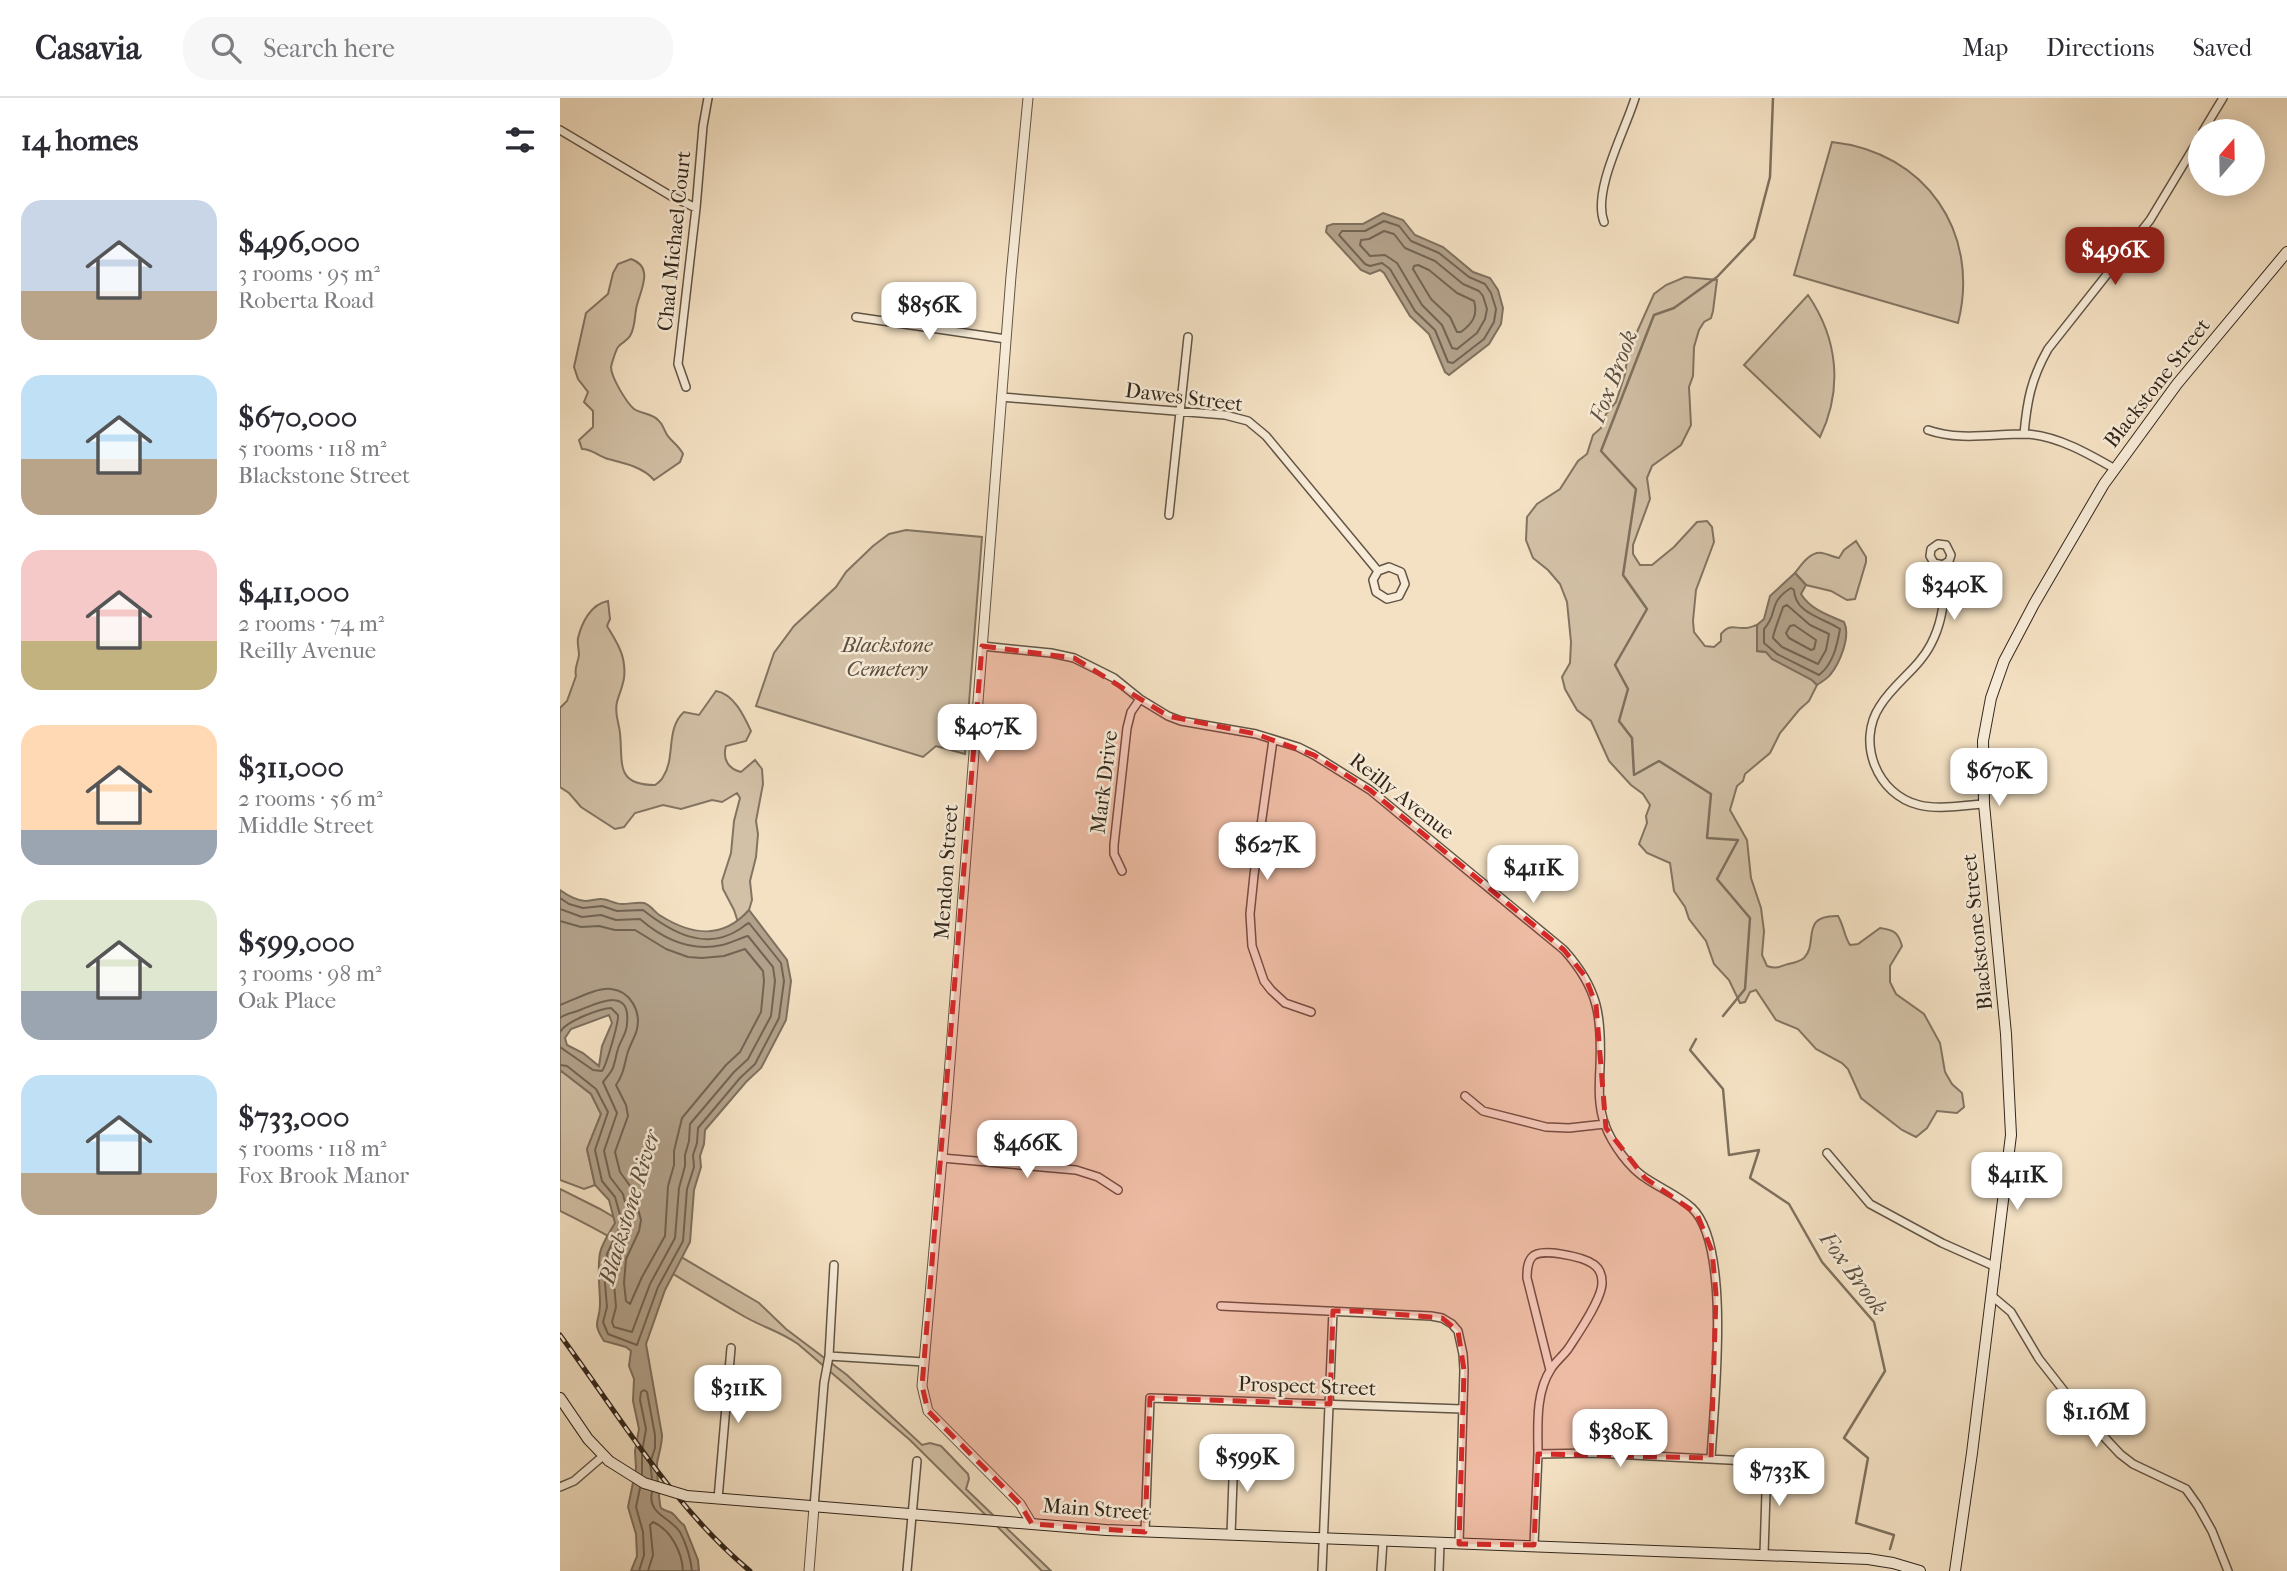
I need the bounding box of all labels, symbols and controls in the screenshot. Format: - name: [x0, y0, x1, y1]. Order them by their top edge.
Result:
- search box: [183, 17, 673, 80]
- text: Casavia: [35, 29, 141, 68]
- icon: search: [207, 29, 245, 67]
- text: Search here: [263, 33, 395, 64]
- text: Map: [1962, 34, 2008, 62]
- text: Directions: [2046, 34, 2154, 62]
- text: Saved: [2192, 34, 2252, 62]
- north arrow: [2188, 119, 2264, 196]
- map controls: [2188, 119, 2265, 196]
- icon: filters: [501, 121, 539, 159]
- text: 14 homes: [21, 123, 138, 158]
- street label: Chad Michael Court: [653, 149, 695, 332]
- text: $496,000: [238, 225, 360, 260]
- icon: home: [77, 228, 161, 312]
- pin: $496K: [2066, 228, 2164, 287]
- text: $496K: [2081, 236, 2149, 263]
- text: 3 rooms · 95 m²: [238, 260, 380, 287]
- pin: $856K: [880, 282, 978, 342]
- text: Roberta Road: [238, 287, 374, 314]
- text: $856K: [897, 291, 961, 318]
- street label: Blackstone Street: [2099, 313, 2215, 452]
- water label: Fox Brook: [1583, 326, 1643, 427]
- street label: Dawes Street: [1124, 378, 1245, 416]
- text: $670,000: [238, 400, 357, 435]
- icon: home: [77, 403, 161, 487]
- text: 5 rooms · 118 m²: [238, 435, 386, 462]
- text: Blackstone Street: [238, 462, 410, 489]
- pin: $340K: [1905, 562, 2003, 622]
- text: $340K: [1921, 571, 1987, 598]
- text: $411,000: [238, 575, 350, 610]
- icon: home: [77, 578, 161, 662]
- text: 2 rooms · 74 m²: [238, 610, 384, 637]
- park label: Blackstone Cemetery: [841, 633, 933, 681]
- text: Reilly Avenue: [238, 637, 376, 664]
- pin: $407K: [938, 704, 1036, 764]
- text: $407K: [954, 713, 1020, 740]
- street label: Mark Drive: [1086, 729, 1122, 835]
- street label: Reilly Avenue: [1345, 748, 1459, 844]
- pin: $670K: [1950, 748, 2048, 808]
- text: $311,000: [238, 750, 344, 785]
- icon: home: [77, 753, 161, 837]
- text: $670K: [1966, 757, 2032, 784]
- text: 2 rooms · 56 m²: [238, 785, 383, 812]
- street label: Mendon Street: [929, 803, 963, 940]
- text: Middle Street: [238, 812, 374, 839]
- pin: $627K: [1218, 822, 1316, 882]
- text: $627K: [1235, 831, 1299, 858]
- pin: $411K: [1484, 846, 1582, 905]
- street label: Blackstone Street: [1957, 852, 1997, 1011]
- text: $411K: [1503, 854, 1563, 881]
- text: $599,000: [238, 925, 355, 960]
- icon: home: [77, 928, 161, 1012]
- text: 3 rooms · 98 m²: [238, 960, 382, 987]
- text: Oak Place: [238, 987, 336, 1014]
- text: $733,000: [238, 1100, 349, 1135]
- icon: home: [77, 1103, 161, 1187]
- pin: $466K: [978, 1121, 1076, 1180]
- water label: Blackstone River: [593, 1125, 666, 1289]
- text: $466K: [993, 1129, 1061, 1156]
- text: 5 rooms · 118 m²: [238, 1135, 386, 1162]
- pin: $411K: [1968, 1152, 2066, 1212]
- text: $411K: [1987, 1161, 2047, 1188]
- text: Fox Brook Manor: [238, 1162, 409, 1189]
- water label: Fox Brook: [1814, 1225, 1893, 1321]
- pin: $311K: [689, 1366, 787, 1425]
- street label: Prospect Street: [1237, 1372, 1377, 1400]
- text: $311K: [710, 1374, 766, 1401]
- pin: $1.16M: [2039, 1390, 2153, 1449]
- text: $1.16M: [2063, 1398, 2129, 1425]
- pin: $380K: [1571, 1410, 1669, 1469]
- text: $380K: [1588, 1418, 1652, 1445]
- pin: $599K: [1198, 1434, 1296, 1494]
- text: $599K: [1215, 1443, 1279, 1470]
- pin: $733K: [1730, 1448, 1828, 1508]
- text: $733K: [1749, 1457, 1809, 1484]
- street label: Main Street: [1042, 1493, 1151, 1525]

